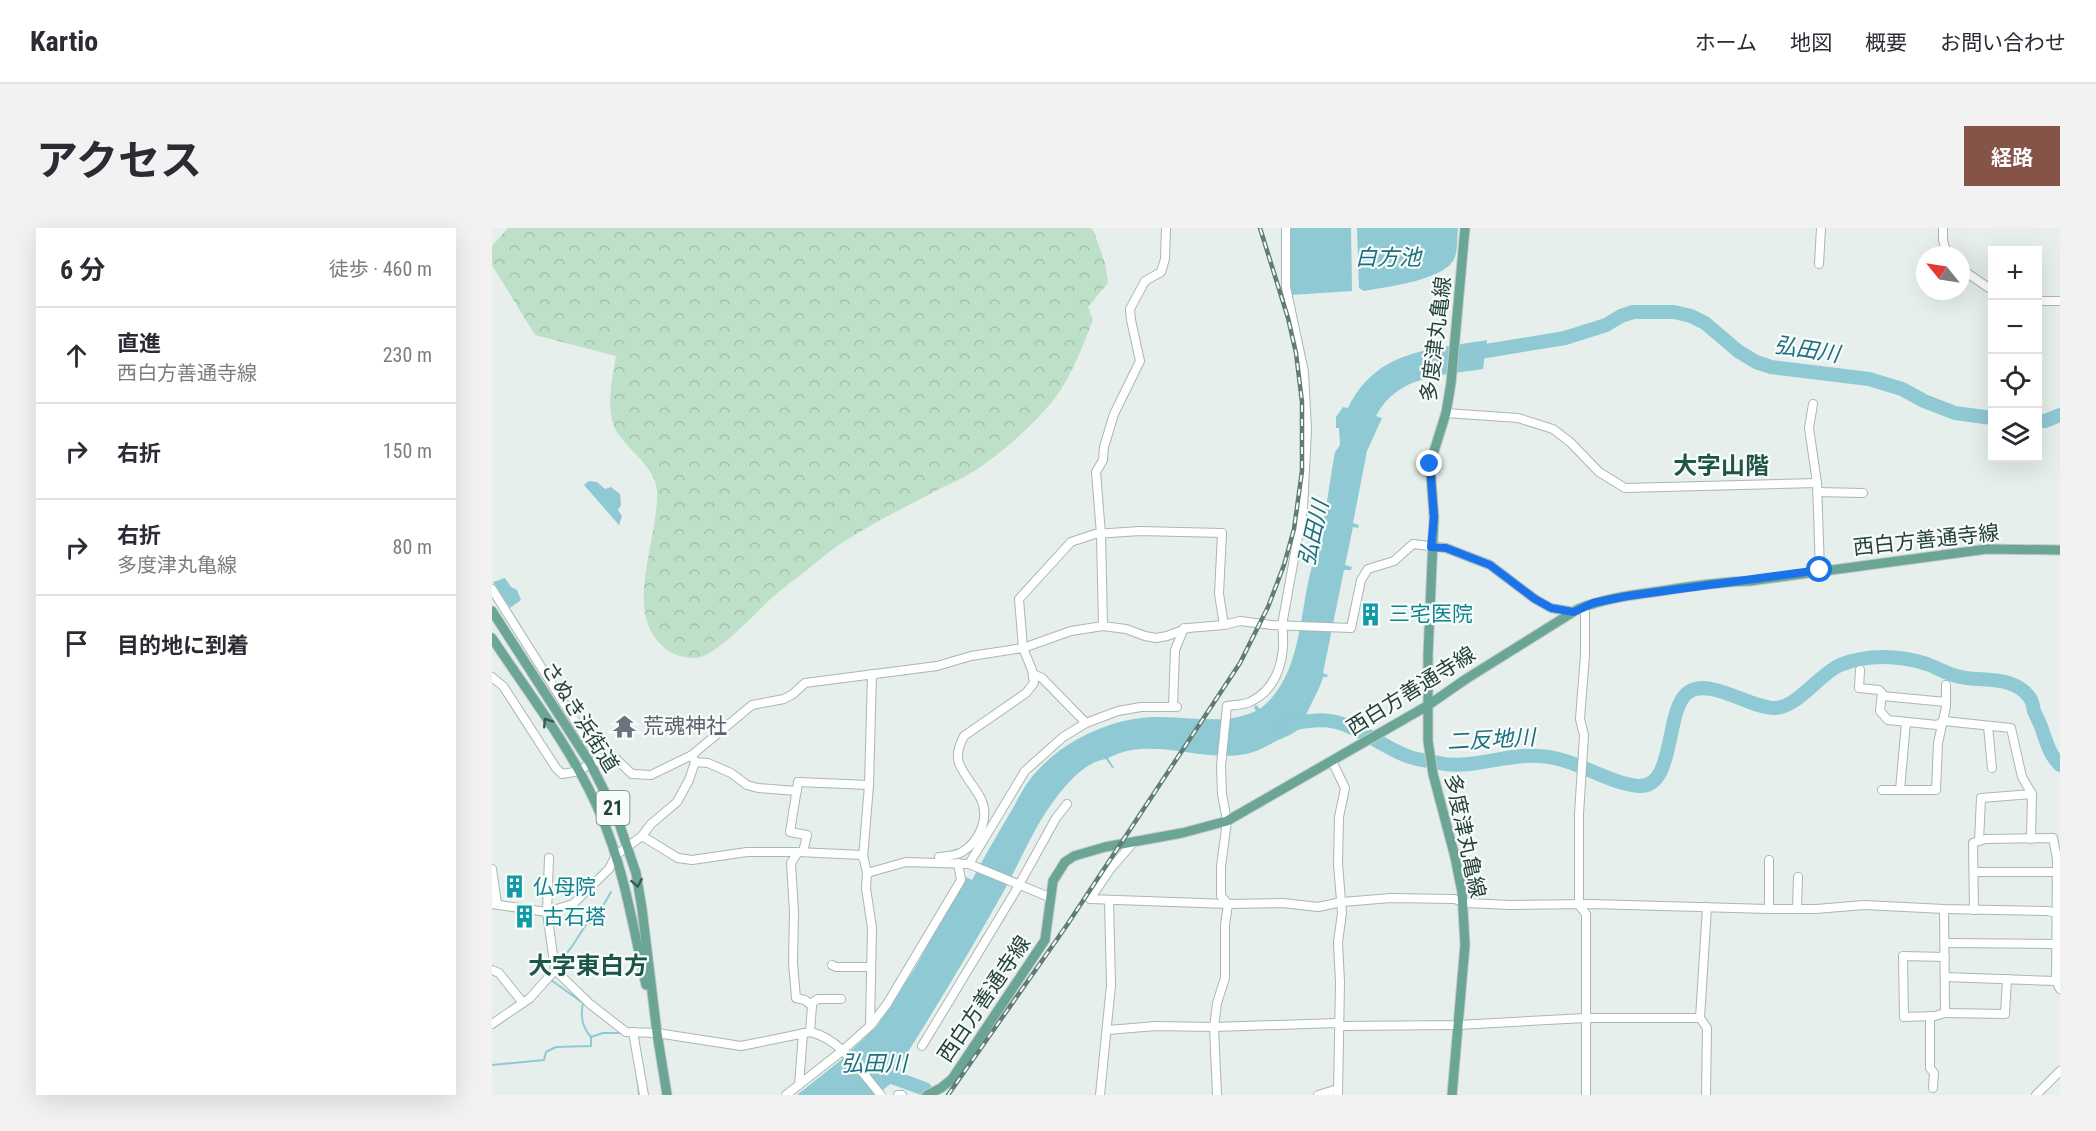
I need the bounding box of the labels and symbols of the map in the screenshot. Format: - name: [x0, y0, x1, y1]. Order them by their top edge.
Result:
- water label: 白方池: [1355, 245, 1423, 270]
- north arrow: [1916, 246, 1970, 300]
- street label: 多度津丸亀線: [1416, 275, 1456, 403]
- water label: 弘田川: [1772, 332, 1843, 367]
- route end: [1416, 450, 1442, 476]
- district label: 大字山階: [1673, 452, 1769, 480]
- water label: 弘田川: [1294, 496, 1334, 568]
- street label: 西白方善通寺線: [1852, 520, 2000, 560]
- route start: [1806, 556, 1832, 582]
- building icon: 三宅医院: [1358, 601, 1384, 627]
- place label: 三宅医院: [1389, 602, 1473, 626]
- street label: 西白方善通寺線: [1342, 642, 1480, 740]
- street label: さぬき浜街道: [537, 657, 623, 777]
- temple icon: 荒魂神社: [612, 713, 638, 739]
- place label: 荒魂神社: [643, 714, 727, 738]
- one-way arrow: [544, 717, 555, 728]
- water label: 二反地川: [1446, 725, 1538, 754]
- street label: 多度津丸亀線: [1440, 772, 1490, 900]
- road number: 21: [596, 791, 630, 825]
- building icon: 仏母院: [502, 874, 528, 900]
- place label: 仏母院: [533, 875, 596, 899]
- one-way arrow: [630, 878, 643, 888]
- building icon: 古石塔: [512, 904, 538, 930]
- place label: 古石塔: [543, 905, 606, 929]
- street label: 西白方善通寺線: [933, 931, 1035, 1067]
- district label: 大字東白方: [528, 952, 648, 980]
- water label: 弘田川: [841, 1051, 909, 1076]

